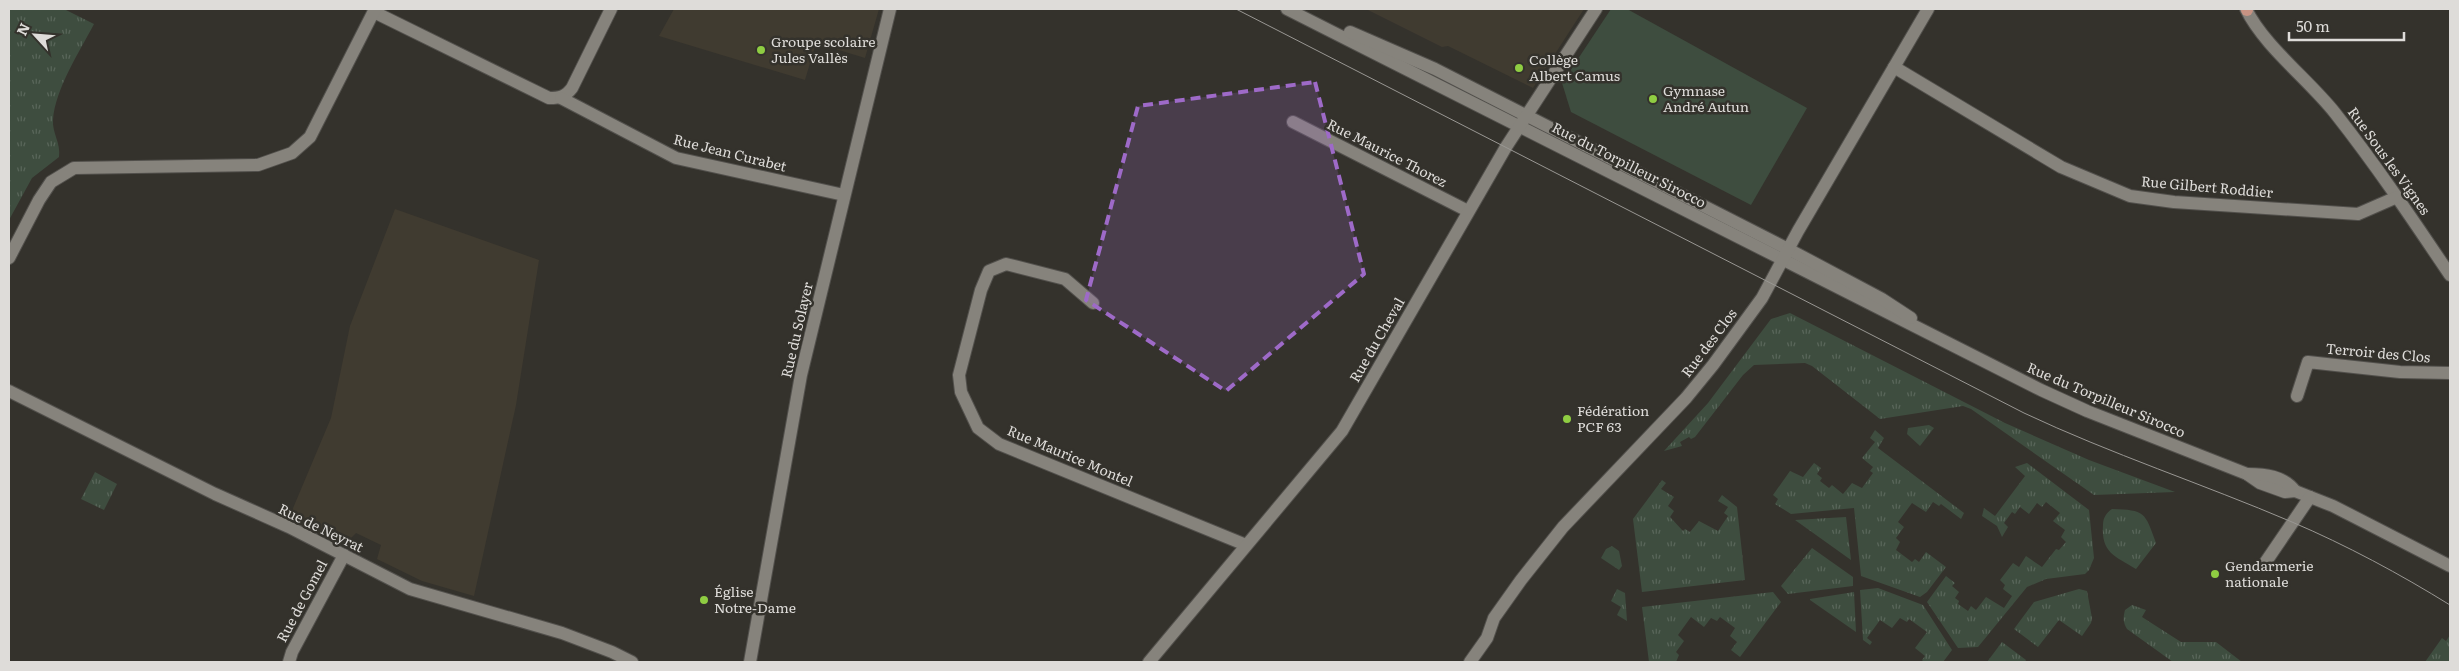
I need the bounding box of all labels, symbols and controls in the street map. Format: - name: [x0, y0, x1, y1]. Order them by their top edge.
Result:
- north arrow: [10, 10, 60, 60]
- scale bar: [2289, 10, 2404, 42]
- text: 50 m: [2296, 14, 2330, 37]
- text: N: [11, 19, 34, 39]
- place label: Groupe scolaire Jules Vallès: [771, 31, 876, 67]
- marker: Groupe scolaire Jules Vallès: [755, 44, 767, 56]
- place label: Collège Albert Camus: [1529, 49, 1620, 85]
- marker: Collège Albert Camus: [1513, 62, 1525, 74]
- place label: Gymnase André Autun: [1663, 80, 1749, 116]
- marker: Gymnase André Autun: [1647, 93, 1659, 105]
- street label: Rue Sous les Vignes: [2344, 102, 2436, 218]
- street label: Rue Maurice Thorez: [1324, 113, 1451, 191]
- street label: Rue du Torpilleur Sirocco: [1549, 117, 1710, 212]
- street label: Rue Jean Curabet: [672, 128, 789, 176]
- street label: Rue Gilbert Roddier: [2140, 170, 2274, 202]
- street label: Rue du Solayer: [775, 280, 817, 380]
- street label: Rue du Cheval: [1344, 293, 1409, 386]
- street label: Rue des Clos: [1676, 304, 1741, 381]
- street label: Terroir des Clos: [2325, 337, 2431, 367]
- street label: Rue du Torpilleur Sirocco: [2024, 357, 2189, 442]
- place label: Fédération PCF 63: [1577, 400, 1649, 436]
- marker: Fédération PCF 63: [1561, 413, 1573, 425]
- street label: Rue Maurice Montel: [1005, 420, 1137, 491]
- street label: Rue de Neyrat: [275, 498, 368, 557]
- street label: Rue de Gomel: [271, 555, 331, 645]
- place label: Gendarmerie nationale: [2225, 555, 2314, 591]
- marker: Gendarmerie nationale: [2209, 568, 2221, 580]
- place label: Église Notre-Dame: [714, 581, 796, 617]
- marker: Église Notre-Dame: [698, 594, 710, 606]

